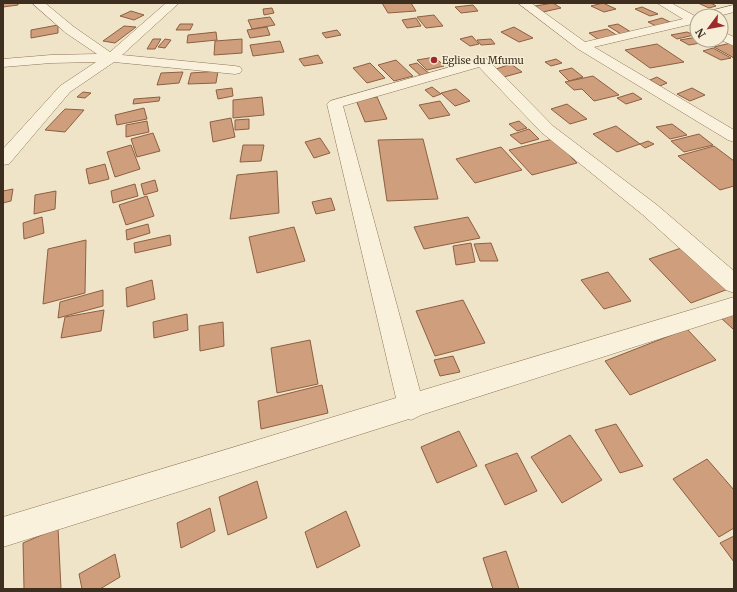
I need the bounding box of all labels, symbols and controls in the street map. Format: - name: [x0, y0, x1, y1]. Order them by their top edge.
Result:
- north arrow: [689, 8, 729, 48]
- text: N: [692, 26, 709, 41]
- place label: Eglise du Mfumu: [442, 54, 524, 67]
- marker: Eglise du Mfumu: [429, 55, 439, 65]

